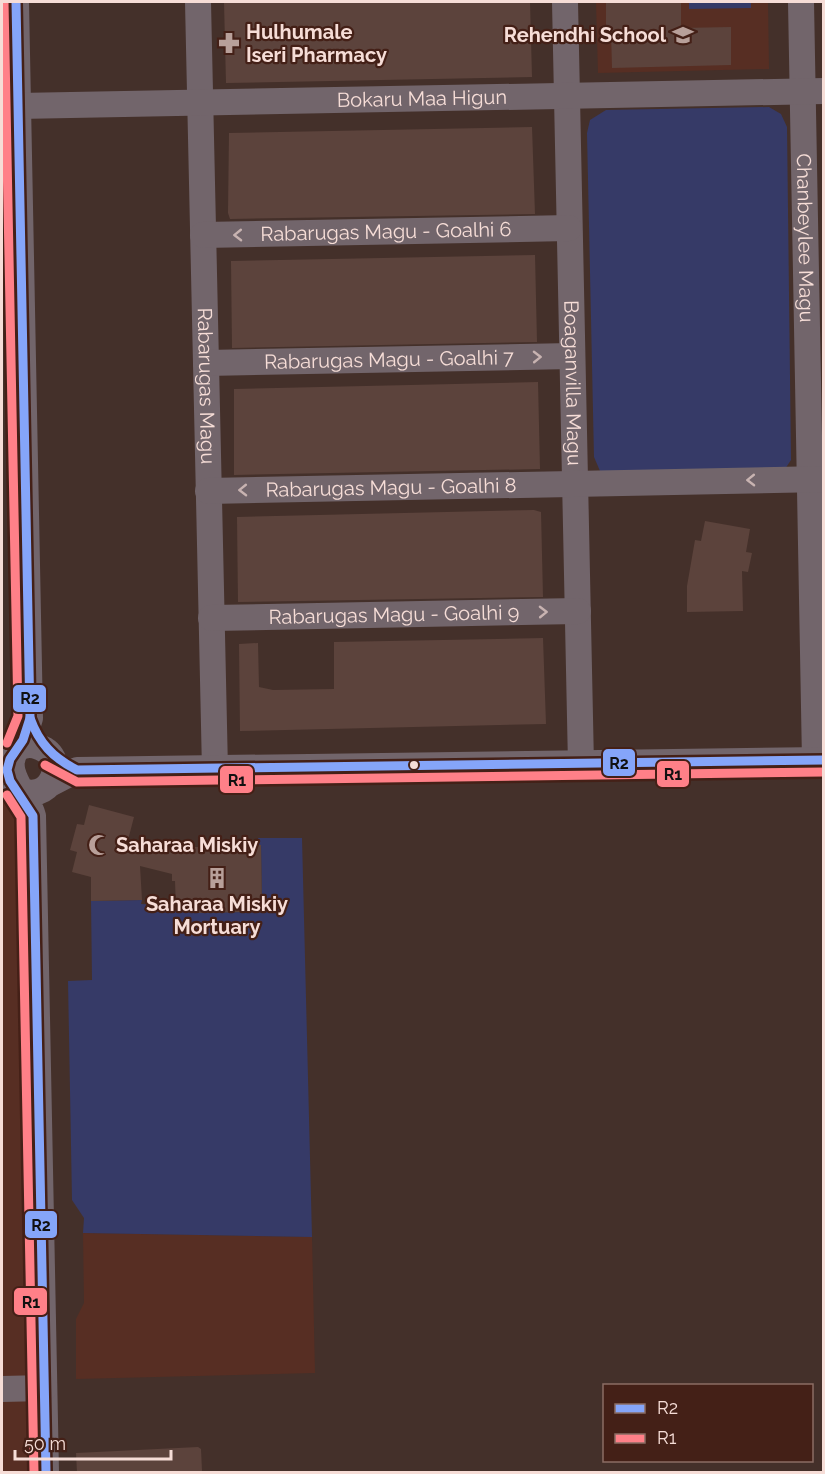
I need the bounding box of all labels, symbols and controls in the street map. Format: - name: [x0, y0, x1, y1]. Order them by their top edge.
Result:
- place label: Hulhumale Iseri Pharmacy: [246, 20, 387, 67]
- place label: Rehendhi School: [504, 23, 667, 47]
- school or university icon: Rehendhi School: [671, 23, 695, 47]
- pharmacy icon: Hulhumale Iseri Pharmacy: [217, 31, 241, 55]
- street label: Bokaru Maa Higun: [337, 85, 507, 112]
- street label: Chanbeylee Magu: [792, 153, 819, 323]
- street label: Rabarugas Magu - Goalhi 6: [260, 217, 512, 246]
- one-way arrow: [234, 229, 243, 241]
- street label: Boaganvilla Magu: [559, 300, 587, 466]
- street label: Rabarugas Magu: [193, 307, 220, 464]
- street label: Rabarugas Magu - Goalhi 7: [264, 345, 514, 374]
- one-way arrow: [533, 351, 542, 363]
- street label: Rabarugas Magu - Goalhi 8: [265, 473, 517, 502]
- one-way arrow: [746, 474, 755, 487]
- one-way arrow: [239, 484, 248, 496]
- street label: Rabarugas Magu - Goalhi 9: [268, 600, 520, 629]
- one-way arrow: [538, 606, 547, 618]
- line badge: R2: [12, 684, 47, 713]
- text: R2: [20, 689, 40, 708]
- line badge: R2: [602, 748, 636, 777]
- text: R2: [609, 754, 629, 773]
- unlabelled marker: [408, 759, 420, 771]
- line badge: R1: [656, 760, 690, 788]
- line badge: R1: [219, 765, 254, 794]
- text: R1: [664, 765, 682, 784]
- text: R1: [228, 771, 246, 790]
- mosque icon: Saharaa Miskiy: [87, 833, 111, 857]
- place label: Saharaa Miskiy: [116, 833, 258, 857]
- building icon: Saharaa Miskiy Mortuary: [205, 866, 229, 890]
- place label: Saharaa Miskiy Mortuary: [146, 892, 288, 939]
- line badge: R2: [24, 1210, 58, 1239]
- text: R2: [31, 1216, 51, 1235]
- line badge: R1: [13, 1287, 48, 1316]
- text: R1: [22, 1293, 40, 1312]
- legend: [603, 1384, 813, 1462]
- text: R2: [657, 1397, 678, 1418]
- scale bar: [15, 1423, 171, 1461]
- text: R1: [657, 1427, 677, 1448]
- text: 50 m: [24, 1433, 66, 1454]

